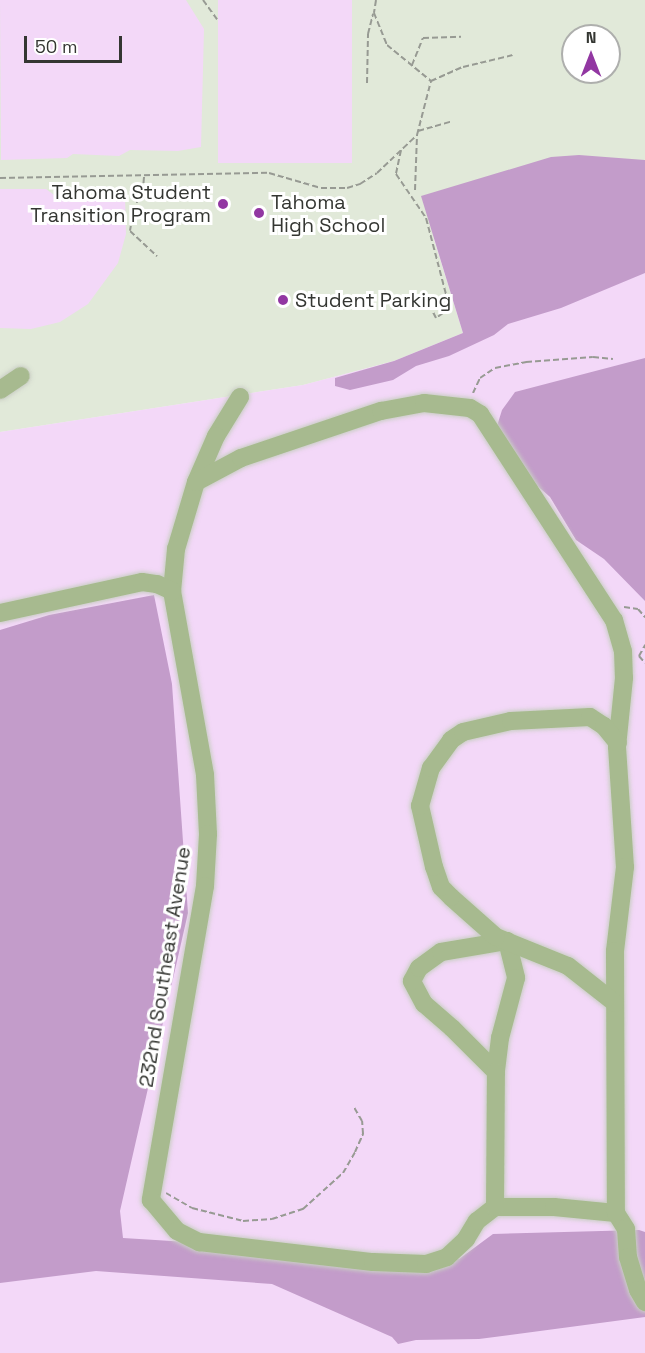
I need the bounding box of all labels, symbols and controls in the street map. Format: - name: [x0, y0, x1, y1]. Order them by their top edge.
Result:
- scale bar: [27, 24, 124, 62]
- north arrow: [561, 24, 621, 84]
- text: N: [586, 27, 596, 48]
- text: 50 m: [35, 35, 77, 58]
- place label: Tahoma Student Transition Program: [30, 180, 211, 227]
- place label: Tahoma High School: [271, 190, 385, 237]
- marker: Tahoma Student Transition Program: [216, 197, 230, 211]
- marker: Tahoma High School: [252, 206, 266, 220]
- place label: Student Parking: [295, 288, 451, 312]
- marker: Student Parking: [276, 293, 290, 307]
- street label: 232nd Southeast Avenue: [134, 845, 196, 1089]

